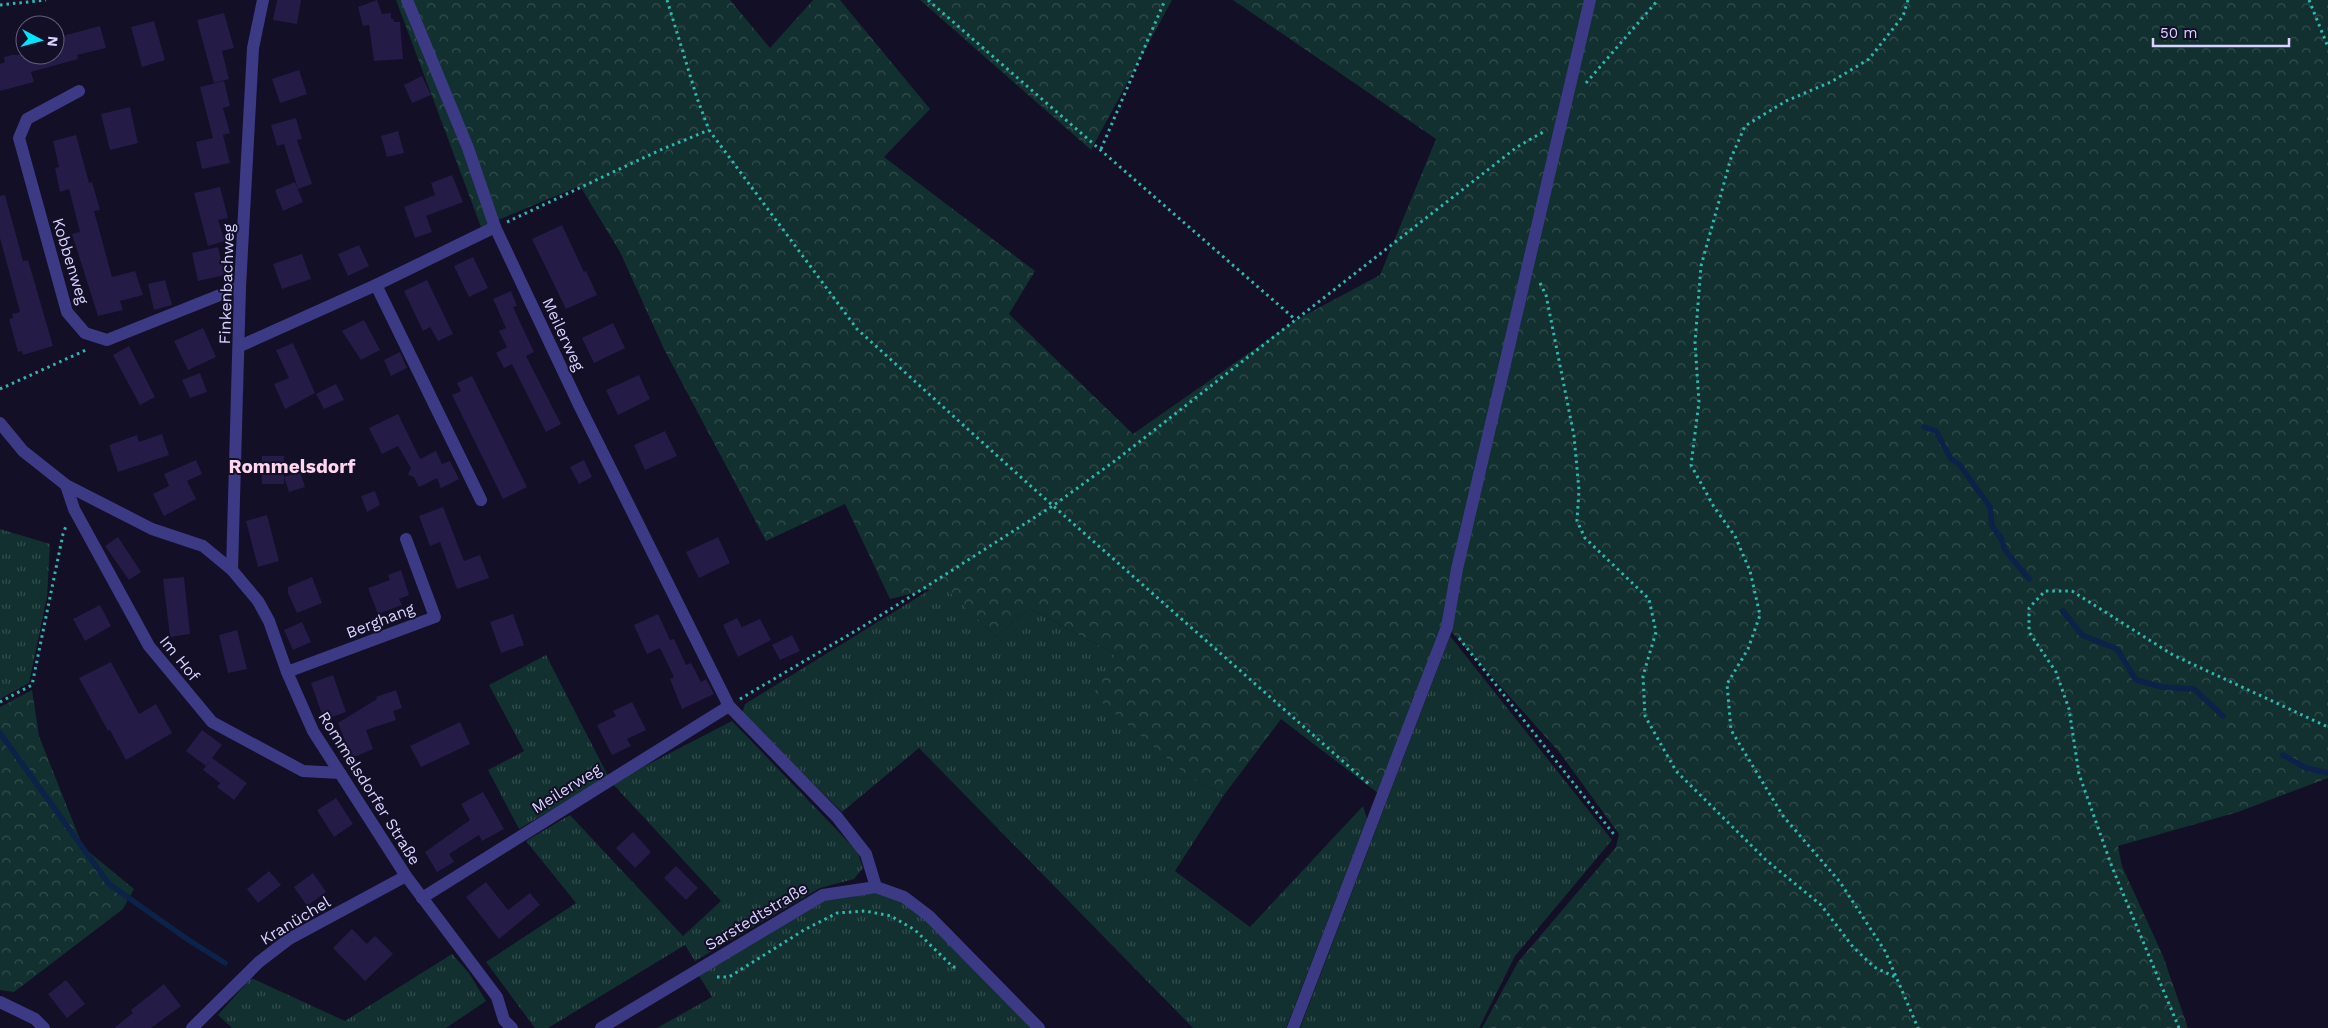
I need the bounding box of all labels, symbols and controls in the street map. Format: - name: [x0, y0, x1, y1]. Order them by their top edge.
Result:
- north arrow: [15, 15, 65, 65]
- scale bar: [2153, 15, 2289, 47]
- text: 50 m: [2160, 24, 2197, 42]
- text: N: [44, 35, 61, 47]
- street label: Kobbenweg: [48, 216, 93, 307]
- street label: Finkenbachweg: [215, 223, 238, 345]
- street label: Meilerweg: [538, 295, 589, 374]
- district label: Rommelsdorf: [229, 455, 356, 478]
- street label: Berghang: [343, 599, 418, 642]
- street label: Im Hof: [156, 632, 204, 685]
- street label: Rommelsdorfer Straße: [314, 708, 425, 869]
- street label: Meilerweg: [528, 759, 605, 817]
- street label: Sarstedtstraße: [702, 878, 811, 954]
- street label: Kranüchel: [257, 892, 334, 949]

